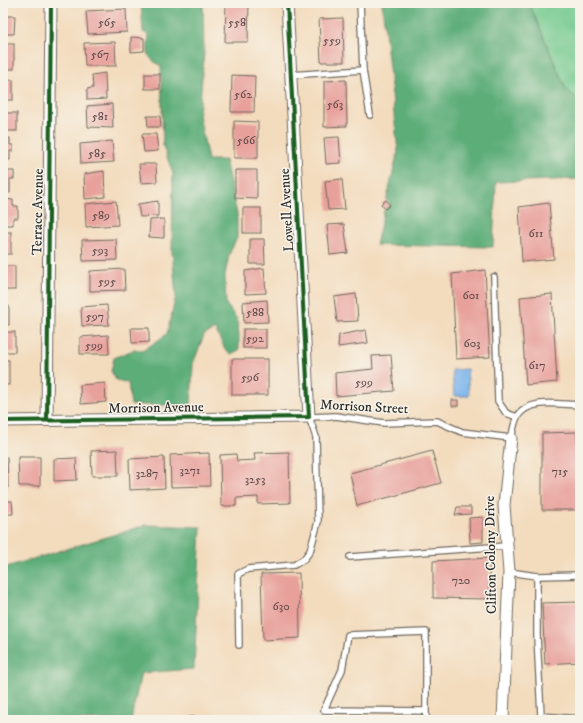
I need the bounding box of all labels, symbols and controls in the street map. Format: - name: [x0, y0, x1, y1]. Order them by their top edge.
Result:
- house number: 565: [98, 15, 116, 30]
- house number: 558: [228, 15, 246, 30]
- house number: 559: [323, 33, 341, 48]
- house number: 567: [91, 47, 109, 62]
- house number: 562: [234, 87, 252, 102]
- house number: 563: [327, 97, 343, 112]
- house number: 581: [92, 109, 108, 124]
- house number: 566: [237, 133, 256, 148]
- house number: 585: [88, 146, 106, 161]
- street label: Terrace Avenue: [28, 168, 48, 255]
- street label: Lowell Avenue: [276, 168, 298, 252]
- house number: 589: [92, 208, 110, 223]
- house number: 611: [529, 226, 544, 241]
- house number: 593: [92, 243, 108, 258]
- house number: 595: [98, 274, 116, 289]
- house number: 601: [462, 288, 480, 303]
- house number: 588: [246, 305, 264, 320]
- house number: 597: [86, 309, 104, 324]
- house number: 592: [246, 331, 264, 346]
- house number: 603: [463, 336, 481, 351]
- house number: 599: [85, 338, 103, 353]
- house number: 617: [529, 358, 545, 373]
- house number: 596: [241, 370, 260, 385]
- house number: 599: [355, 375, 373, 390]
- street label: Morrison Street: [319, 396, 409, 418]
- street label: Morrison Avenue: [108, 398, 204, 418]
- house number: 3271: [180, 463, 200, 478]
- house number: 715: [552, 464, 568, 479]
- house number: 3287: [136, 466, 158, 481]
- house number: 3253: [245, 472, 265, 487]
- street label: Clifton Colony Drive: [481, 496, 501, 614]
- house number: 720: [452, 573, 470, 588]
- house number: 630: [272, 599, 290, 614]

